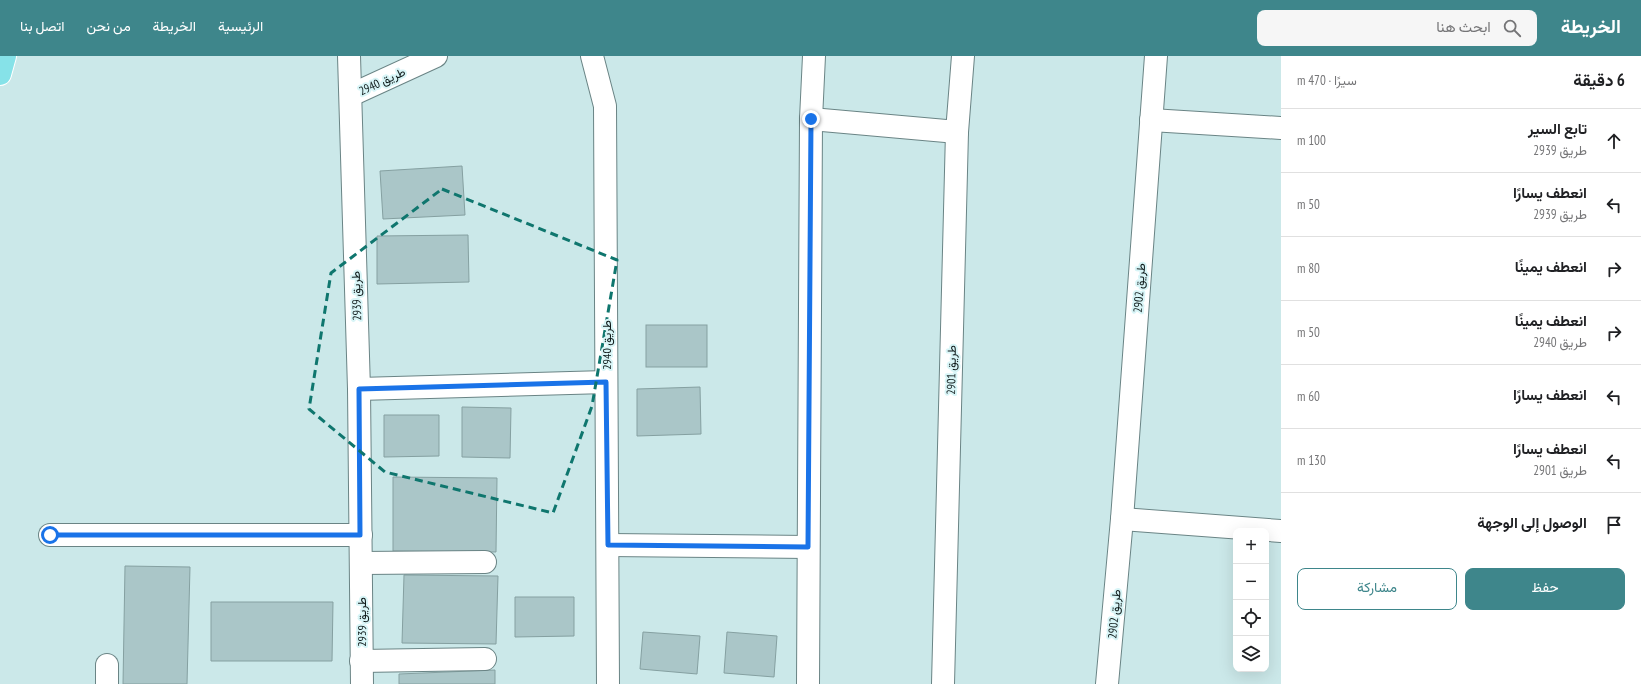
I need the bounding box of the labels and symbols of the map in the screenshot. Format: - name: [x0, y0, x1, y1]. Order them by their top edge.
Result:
- street label: طريق 2940: [356, 64, 408, 99]
- route end: [802, 110, 820, 128]
- street label: طريق 2902: [1130, 263, 1149, 313]
- street label: طريق 2939: [348, 271, 365, 321]
- street label: طريق 2940: [599, 320, 615, 370]
- street label: طريق 2901: [943, 345, 960, 395]
- route start: [41, 526, 59, 544]
- street label: طريق 2902: [1104, 588, 1125, 639]
- street label: طريق 2939: [354, 597, 370, 647]

